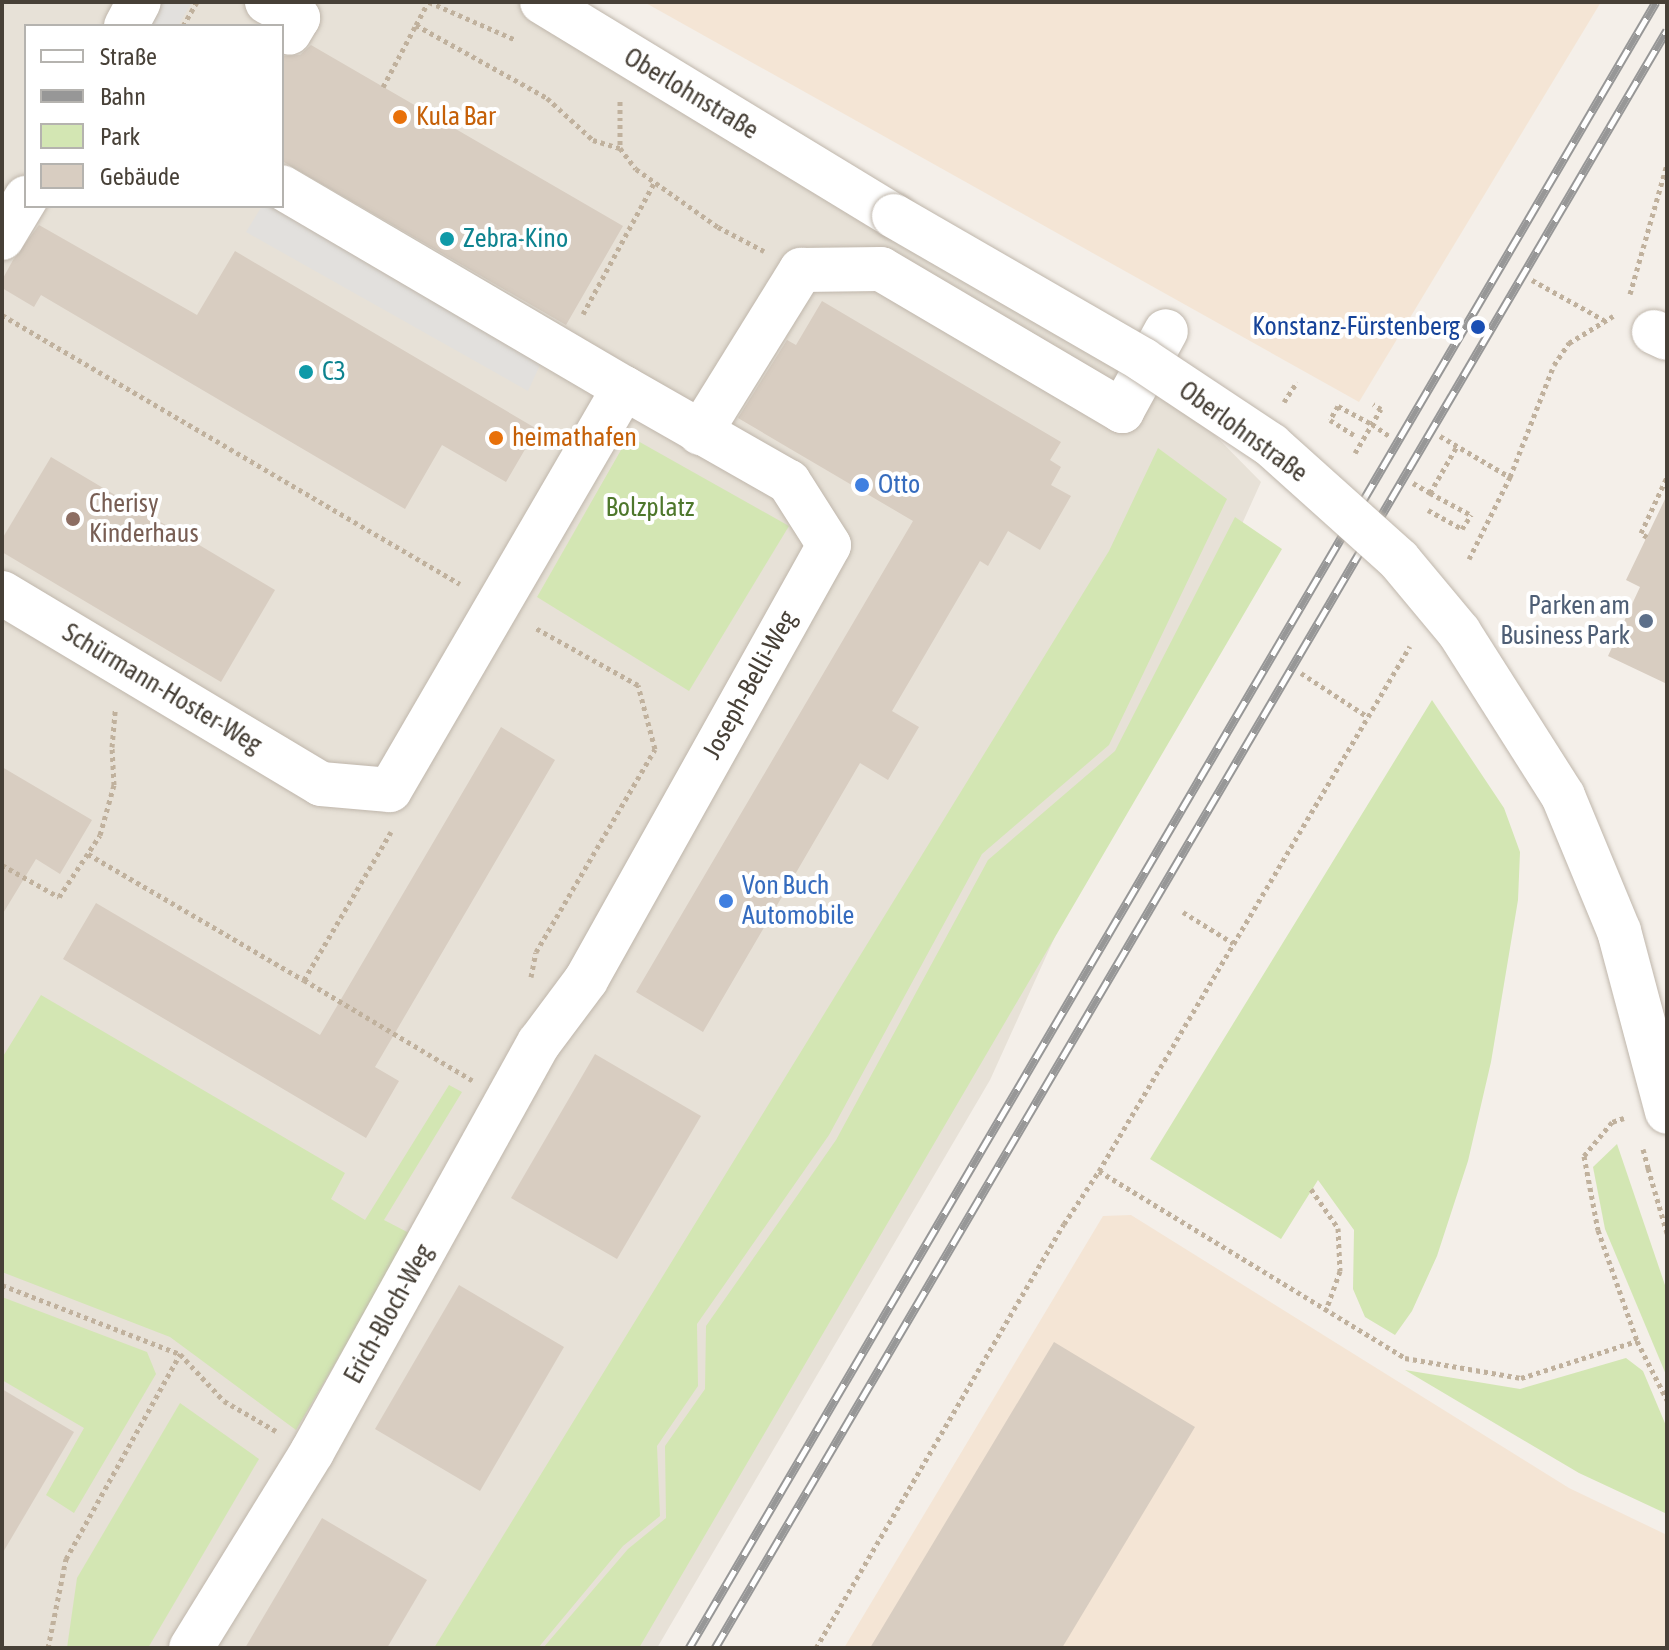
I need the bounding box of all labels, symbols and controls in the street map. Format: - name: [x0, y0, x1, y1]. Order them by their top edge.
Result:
- legend: [24, 24, 284, 208]
- street label: Oberlohnstraße: [618, 42, 764, 146]
- text: Straße: [100, 43, 157, 70]
- text: Bahn: [100, 83, 146, 110]
- place label: Kula Bar: [416, 101, 496, 133]
- marker: Kula Bar: [391, 108, 409, 126]
- text: Park: [100, 123, 140, 150]
- text: Gebäude: [100, 163, 180, 190]
- place label: Zebra-Kino: [463, 223, 568, 255]
- marker: Zebra-Kino: [438, 230, 456, 248]
- place label: Konstanz-Fürstenberg: [1252, 311, 1460, 343]
- marker: Konstanz-Fürstenberg: [1467, 316, 1489, 338]
- place label: C3: [322, 356, 346, 388]
- marker: C3: [297, 363, 315, 381]
- street label: Oberlohnstraße: [1173, 375, 1313, 489]
- place label: heimathafen: [512, 422, 637, 454]
- marker: heimathafen: [487, 429, 505, 447]
- place label: Otto: [878, 469, 920, 501]
- marker: Otto: [853, 476, 871, 494]
- place label: Cherisy Kinderhaus: [89, 488, 199, 550]
- park label: Bolzplatz: [606, 492, 694, 524]
- marker: Cherisy Kinderhaus: [64, 510, 82, 528]
- place label: Parken am Business Park: [1500, 590, 1630, 652]
- street label: Joseph-Belli-Weg: [697, 606, 803, 764]
- marker: Parken am Business Park: [1637, 612, 1655, 630]
- street label: Schürmann-Hoster-Weg: [57, 617, 267, 761]
- place label: Von Buch Automobile: [742, 870, 854, 932]
- marker: Von Buch Automobile: [717, 892, 735, 910]
- street label: Erich-Bloch-Weg: [338, 1239, 440, 1389]

